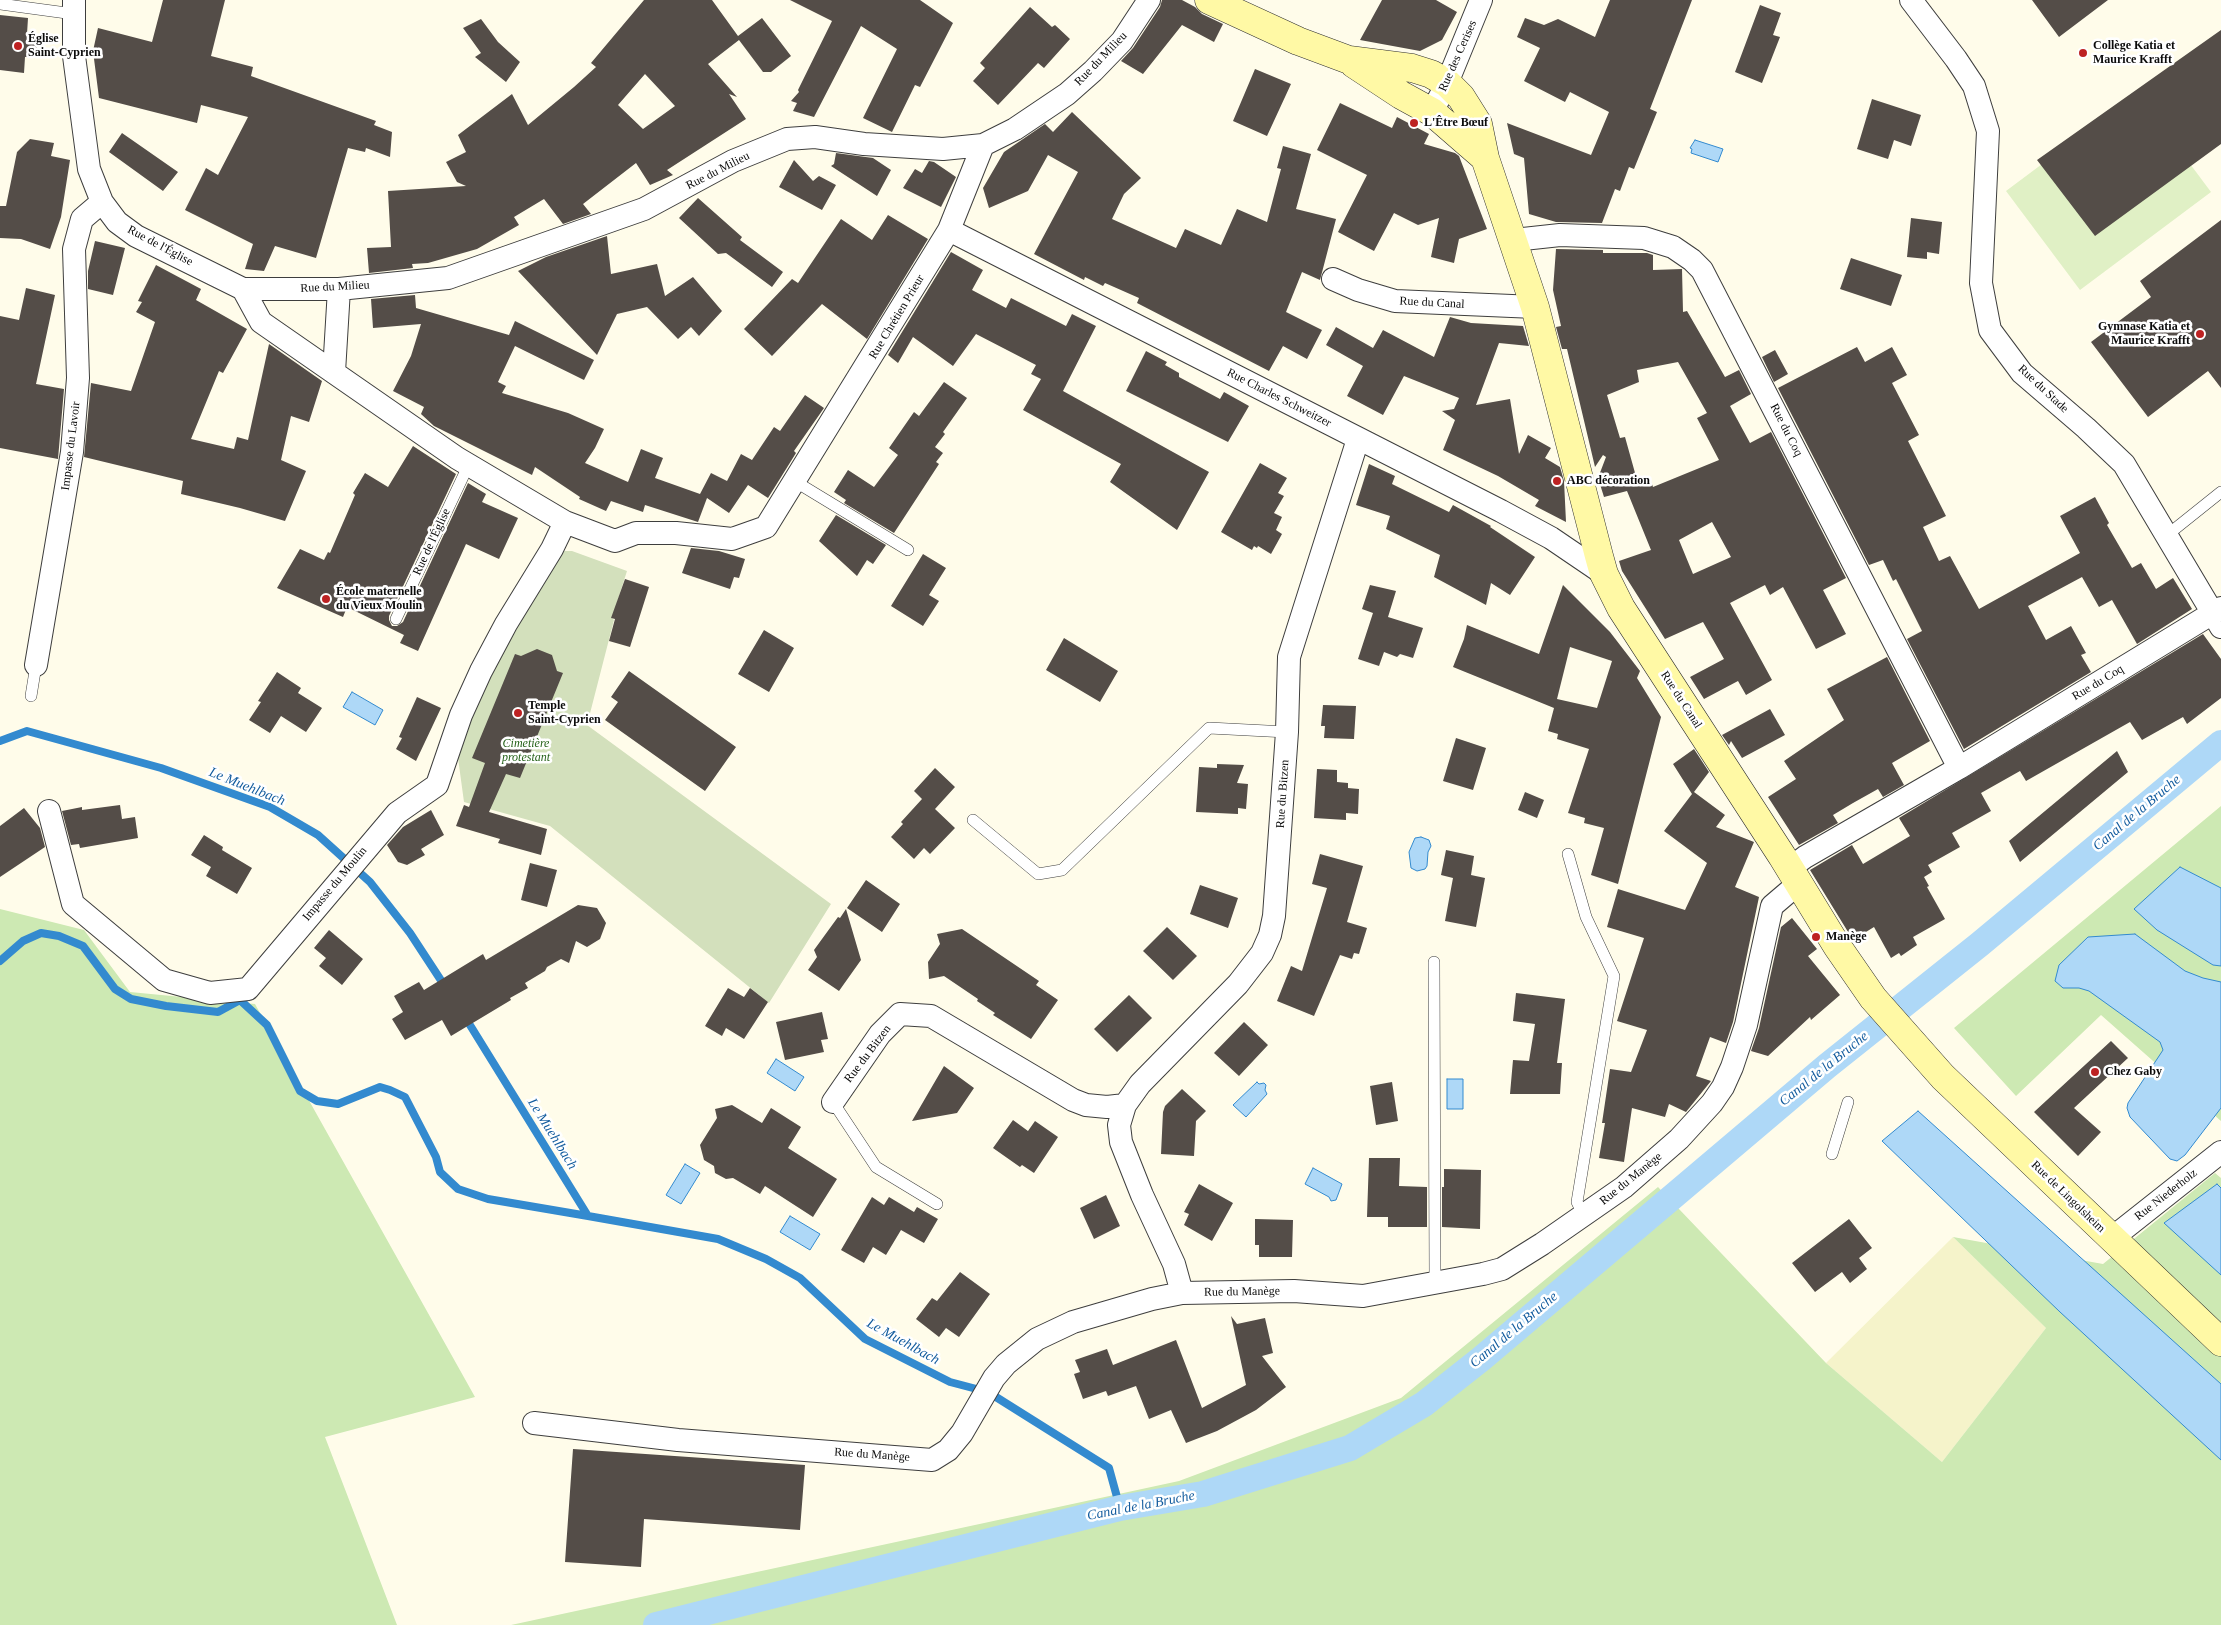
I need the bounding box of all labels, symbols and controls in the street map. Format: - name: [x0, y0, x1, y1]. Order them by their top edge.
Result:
- street label: Rue des Cerises: [1436, 18, 1480, 94]
- street label: Rue du Milieu: [1072, 29, 1130, 89]
- place label: Église Saint-Cyprien: [28, 32, 101, 60]
- place label: Collège Katia et Maurice Krafft: [2093, 39, 2175, 67]
- marker: Église Saint-Cyprien: [12, 40, 24, 52]
- marker: Collège Katia et Maurice Krafft: [2077, 47, 2089, 59]
- place label: L'Être Bœuf: [1424, 116, 1488, 130]
- marker: L'Être Bœuf: [1408, 117, 1420, 129]
- street label: Rue du Milieu: [684, 149, 752, 193]
- street label: Rue de l'Église: [125, 223, 195, 269]
- street label: Rue Chrétien Prieur: [866, 272, 928, 362]
- street label: Rue du Milieu: [300, 278, 370, 296]
- street label: Rue du Canal: [1399, 294, 1465, 312]
- place label: Gymnase Katia et Maurice Krafft: [2098, 320, 2190, 348]
- marker: Gymnase Katia et Maurice Krafft: [2194, 328, 2206, 340]
- street label: Rue du Stade: [2015, 362, 2071, 416]
- street label: Rue Charles Schweitzer: [1224, 365, 1334, 431]
- street label: Impasse du Lavoir: [58, 401, 84, 491]
- street label: Rue du Coq: [1767, 401, 1805, 459]
- place label: ABC décoration: [1567, 474, 1650, 488]
- marker: ABC décoration: [1551, 475, 1563, 487]
- street label: Rue de l'Église: [410, 506, 454, 578]
- place label: École maternelle du Vieux Moulin: [336, 585, 422, 613]
- marker: École maternelle du Vieux Moulin: [320, 593, 332, 605]
- street label: Rue du Coq: [2070, 662, 2126, 704]
- street label: Rue du Canal: [1657, 669, 1705, 731]
- place label: Temple Saint-Cyprien: [528, 699, 601, 727]
- marker: Temple Saint-Cyprien: [512, 707, 524, 719]
- park label: Cimetière protestant: [502, 737, 550, 765]
- street label: Rue du Bitzen: [1273, 759, 1293, 829]
- water label: Le Muehlbach: [207, 764, 287, 810]
- water label: Canal de la Bruche: [2090, 771, 2184, 855]
- street label: Impasse du Moulin: [300, 844, 370, 924]
- place label: Manège: [1826, 930, 1867, 944]
- marker: Manège: [1810, 931, 1822, 943]
- street label: Rue du Bitzen: [842, 1022, 894, 1086]
- water label: Canal de la Bruche: [1776, 1028, 1872, 1110]
- place label: Chez Gaby: [2105, 1065, 2162, 1079]
- marker: Chez Gaby: [2089, 1066, 2101, 1078]
- water label: Le Muehlbach: [524, 1095, 580, 1173]
- street label: Rue du Manège: [1597, 1149, 1665, 1209]
- street label: Rue de Lingolsheim: [2028, 1158, 2108, 1236]
- street label: Rue Niederholz: [2132, 1166, 2200, 1224]
- street label: Rue du Manège: [1204, 1284, 1280, 1300]
- water label: Canal de la Bruche: [1467, 1288, 1561, 1372]
- water label: Le Muehlbach: [864, 1315, 942, 1369]
- street label: Rue du Manège: [834, 1445, 910, 1465]
- water label: Canal de la Bruche: [1086, 1487, 1196, 1525]

